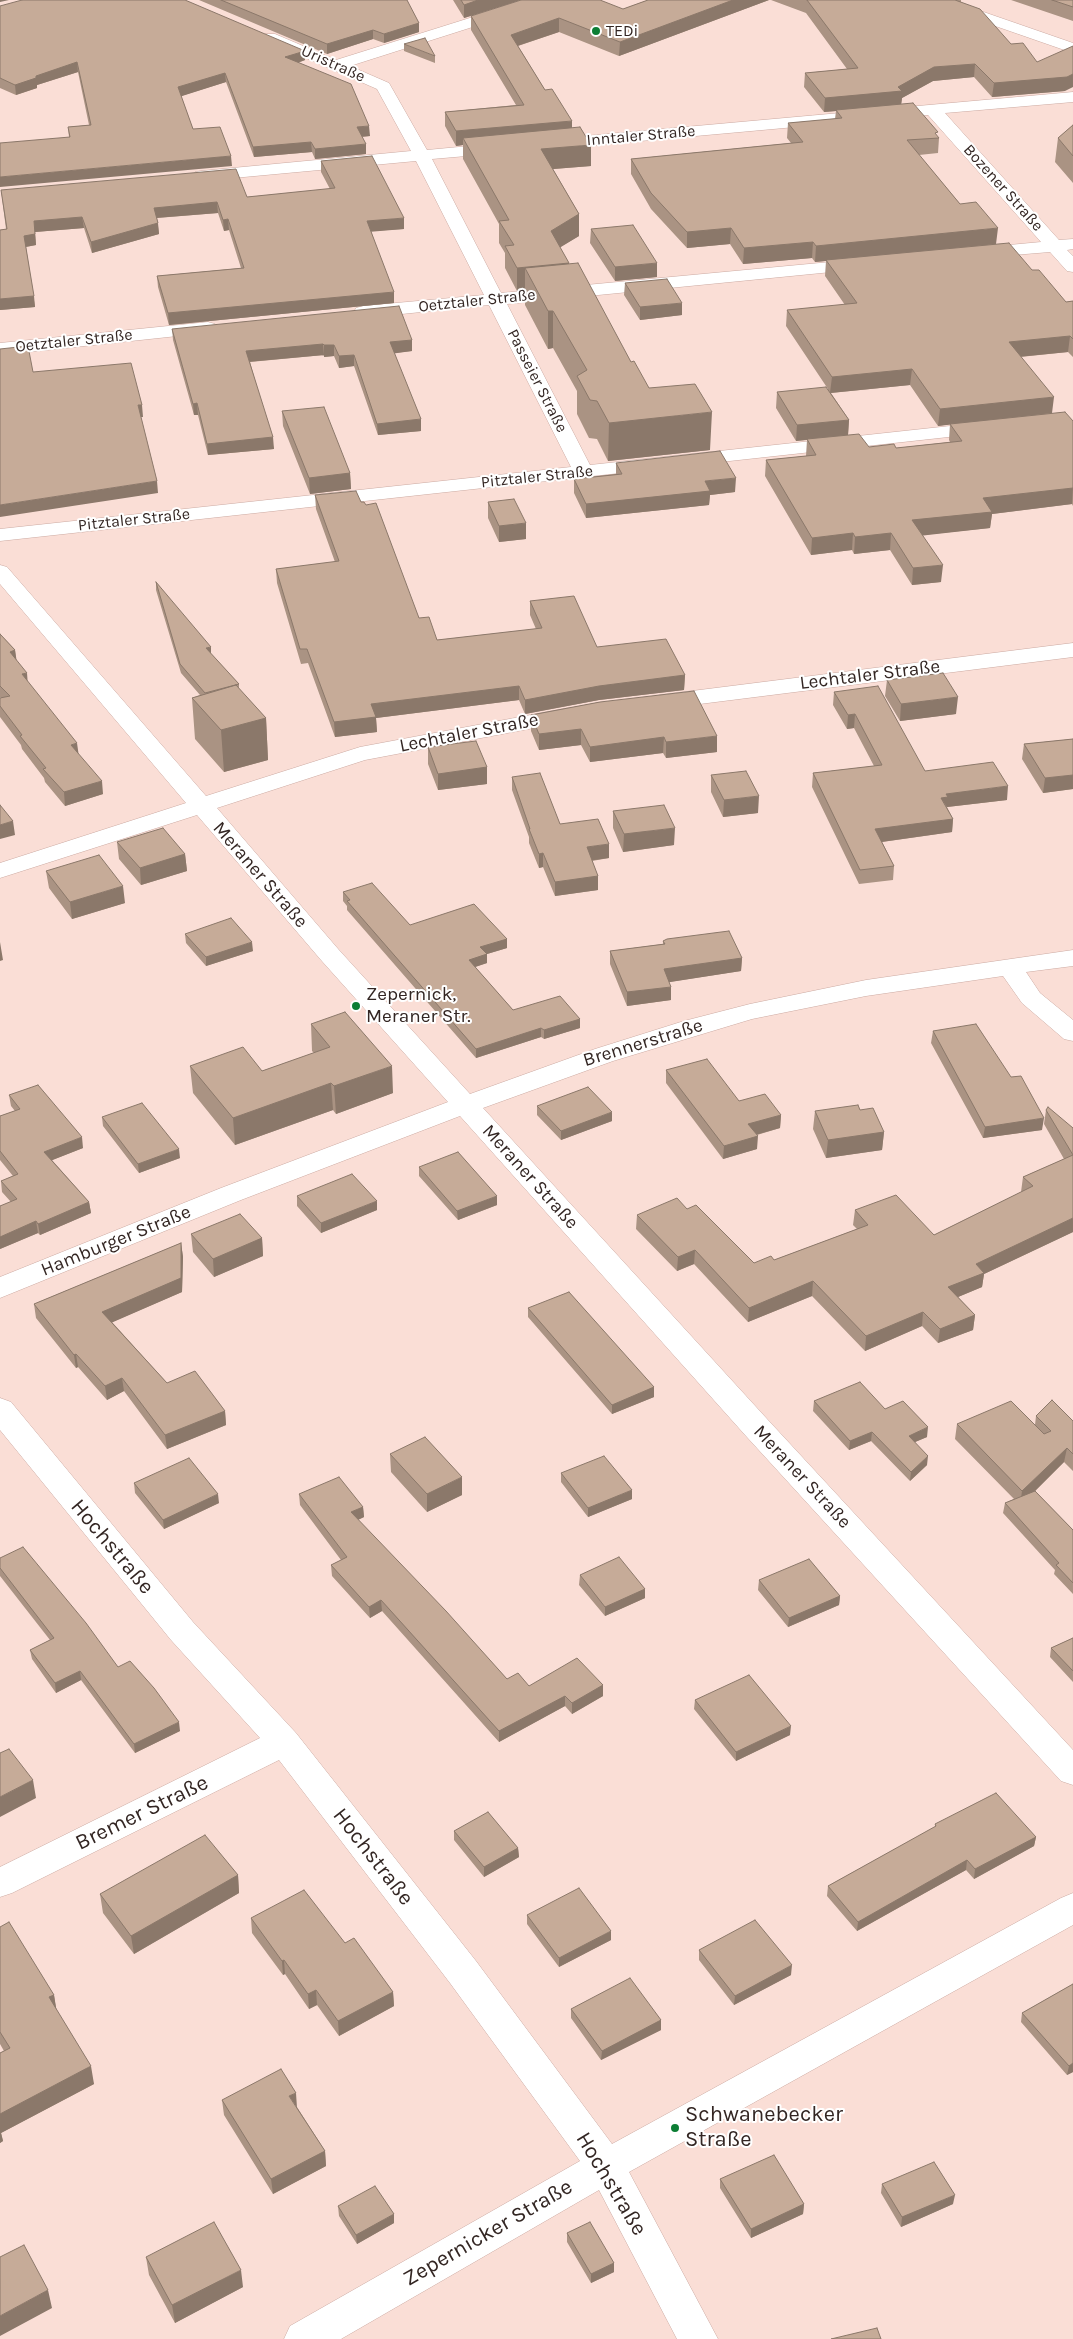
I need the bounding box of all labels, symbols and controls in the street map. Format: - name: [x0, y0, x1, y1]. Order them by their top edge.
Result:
- place label: TEDi: [606, 21, 638, 41]
- marker: TEDi: [590, 25, 602, 37]
- street label: Uristraße: [298, 41, 368, 87]
- street label: Inntaler Straße: [586, 122, 696, 150]
- street label: Bozener Straße: [959, 141, 1047, 235]
- street label: Oetztaler Straße: [418, 285, 536, 317]
- street label: Oetztaler Straße: [15, 325, 133, 357]
- street label: Passeier Straße: [503, 326, 571, 436]
- street label: Pitztaler Straße: [480, 462, 594, 492]
- street label: Pitztaler Straße: [77, 505, 191, 535]
- street label: Lechtaler Straße: [798, 655, 942, 695]
- street label: Lechtaler Straße: [397, 708, 541, 758]
- street label: Meraner Straße: [208, 817, 312, 933]
- place label: Zepernick, Meraner Str.: [366, 984, 471, 1028]
- marker: Zepernick, Meraner Str.: [350, 1000, 362, 1012]
- street label: Brennerstraße: [580, 1014, 706, 1072]
- street label: Meraner Straße: [477, 1120, 583, 1234]
- street label: Hamburger Straße: [38, 1201, 194, 1281]
- street label: Meraner Straße: [748, 1421, 856, 1533]
- street label: Hochstraße: [65, 1494, 159, 1600]
- street label: Bremer Straße: [71, 1769, 213, 1857]
- street label: Hochstraße: [327, 1803, 419, 1911]
- place label: Schwanebecker Straße: [685, 2102, 843, 2154]
- marker: Schwanebecker Straße: [669, 2122, 681, 2134]
- street label: Hochstraße: [570, 2127, 652, 2241]
- street label: Zepernicker Straße: [399, 2174, 577, 2292]

